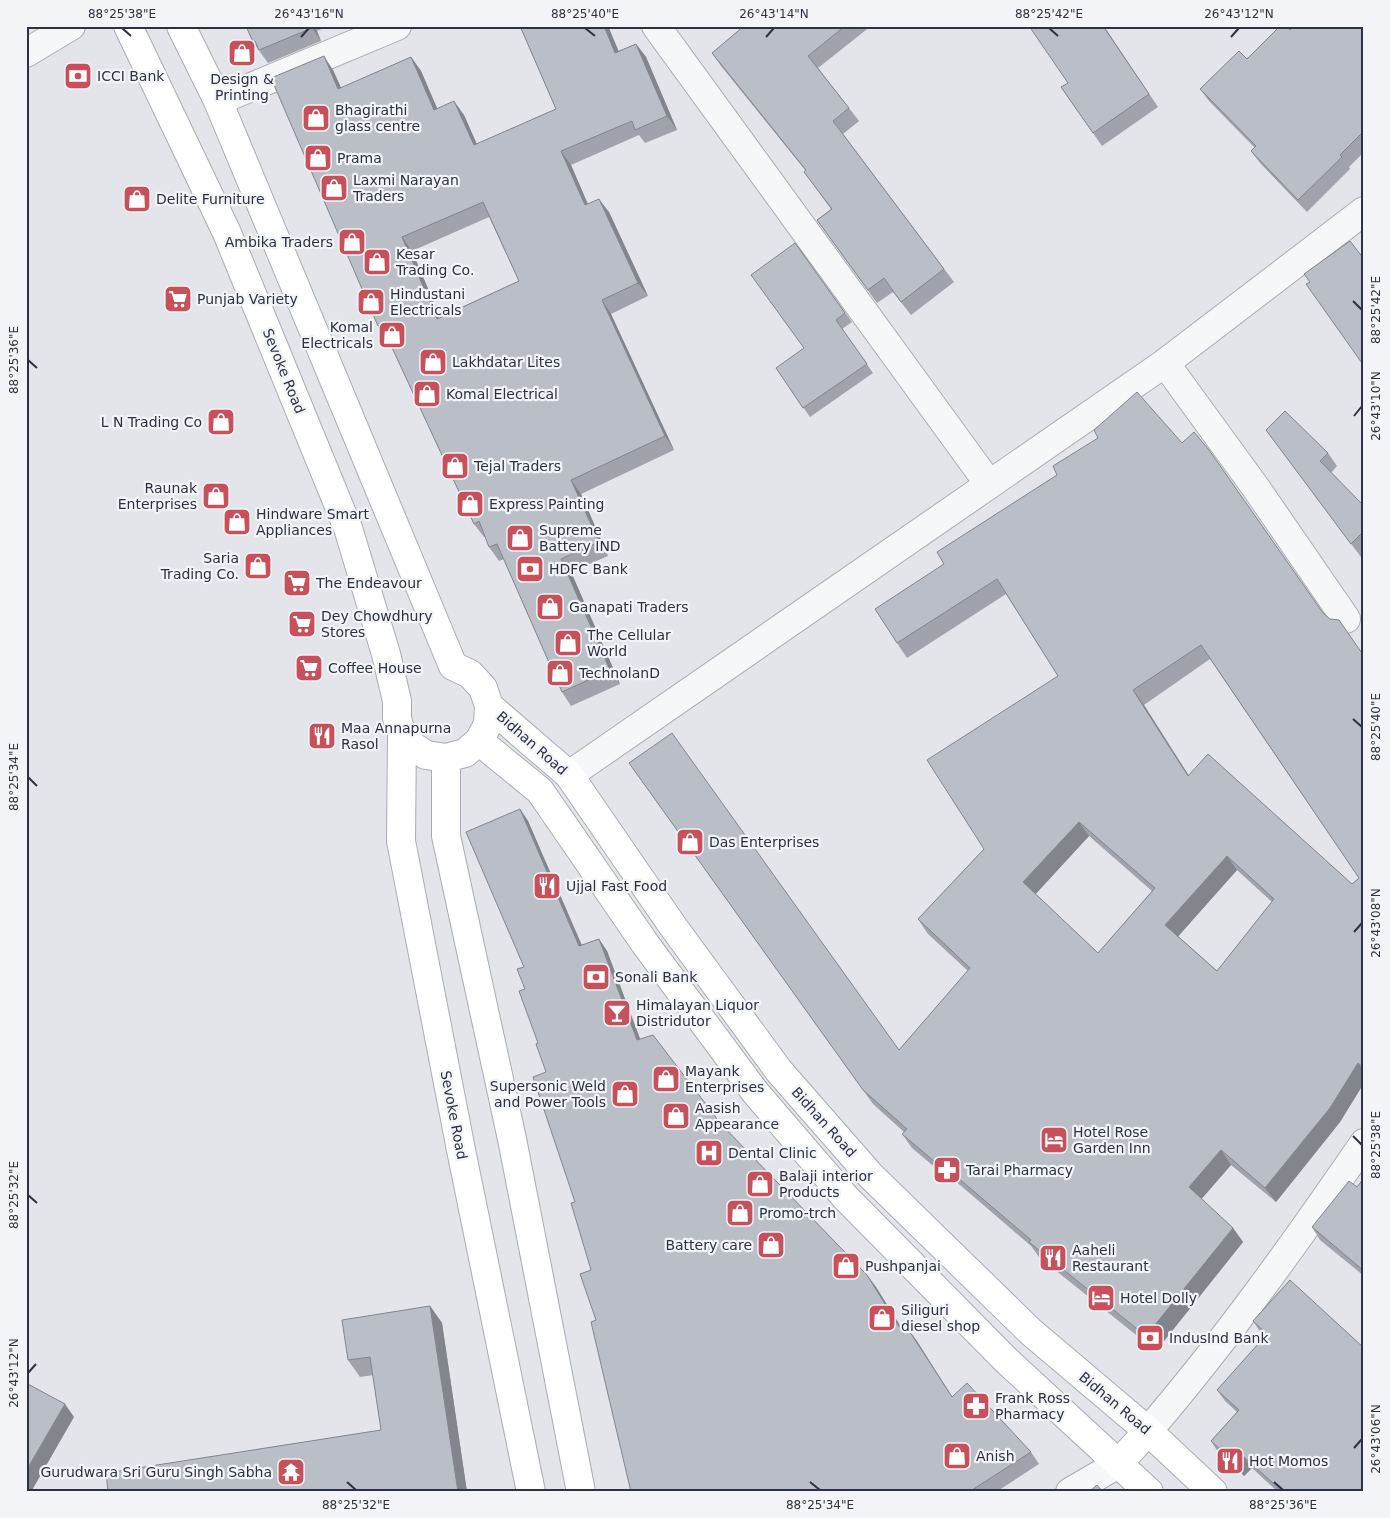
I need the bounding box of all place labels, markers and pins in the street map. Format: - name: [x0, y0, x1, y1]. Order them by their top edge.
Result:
- shop icon: Design & Printing: [227, 38, 257, 68]
- bank icon: ICCI Bank: [63, 61, 93, 91]
- place label: ICCI Bank: [97, 68, 165, 84]
- place label: Design & Printing: [210, 71, 274, 103]
- place label: Bhagirathi glass centre: [335, 102, 420, 134]
- shop icon: Bhagirathi glass centre: [301, 103, 331, 133]
- shop icon: Prama: [303, 143, 333, 173]
- place label: Prama: [337, 150, 382, 166]
- place label: Laxmi Narayan Traders: [352, 172, 459, 204]
- shop icon: Laxmi Narayan Traders: [319, 173, 349, 203]
- shop icon: Delite Furniture: [122, 184, 152, 214]
- place label: Delite Furniture: [156, 191, 265, 207]
- shop icon: Ambika Traders: [337, 227, 367, 257]
- place label: Ambika Traders: [225, 234, 333, 250]
- place label: Kesar Trading Co.: [395, 246, 474, 278]
- shop icon: Kesar Trading Co.: [362, 247, 392, 277]
- supermarket icon: Punjab Variety: [163, 284, 193, 314]
- place label: Hindustani Electricals: [390, 286, 465, 318]
- shop icon: Hindustani Electricals: [356, 287, 386, 317]
- place label: Punjab Variety: [197, 291, 298, 307]
- place label: Komal Electricals: [301, 319, 373, 351]
- shop icon: Komal Electricals: [377, 320, 407, 350]
- shop icon: Lakhdatar Lites: [418, 347, 448, 377]
- place label: Lakhdatar Lites: [452, 354, 560, 370]
- shop icon: Komal Electrical: [412, 379, 442, 409]
- place label: Komal Electrical: [446, 386, 558, 402]
- shop icon: L N Trading Co: [206, 407, 236, 437]
- place label: L N Trading Co: [101, 414, 202, 430]
- shop icon: Tejal Traders: [440, 451, 470, 481]
- place label: Tejal Traders: [473, 458, 561, 474]
- place label: Raunak Enterprises: [118, 480, 198, 512]
- shop icon: Raunak Enterprises: [201, 481, 231, 511]
- shop icon: Express Painting: [455, 489, 485, 519]
- place label: Express Painting: [489, 496, 604, 512]
- place label: Hindware Smart Appliances: [256, 506, 370, 538]
- shop icon: Hindware Smart Appliances: [222, 507, 252, 537]
- place label: Supreme Battery IND: [539, 522, 621, 554]
- shop icon: Supreme Battery IND: [505, 523, 535, 553]
- place label: Saria Trading Co.: [160, 550, 239, 582]
- shop icon: Saria Trading Co.: [243, 551, 273, 581]
- bank icon: HDFC Bank: [515, 554, 545, 584]
- place label: HDFC Bank: [549, 561, 629, 577]
- supermarket icon: The Endeavour: [282, 568, 312, 598]
- place label: The Endeavour: [315, 575, 422, 591]
- shop icon: Ganapati Traders: [535, 592, 565, 622]
- place label: Ganapati Traders: [569, 599, 689, 615]
- place label: Dey Chowdhury Stores: [321, 608, 432, 640]
- supermarket icon: Dey Chowdhury Stores: [287, 609, 317, 639]
- place label: The Cellular World: [586, 627, 671, 659]
- shop icon: The Cellular World: [553, 628, 583, 658]
- supermarket icon: Coffee House: [294, 653, 324, 683]
- shop icon: TechnolanD: [545, 658, 575, 688]
- place label: Coffee House: [328, 660, 422, 676]
- place label: TechnolanD: [578, 665, 660, 681]
- place label: Maa Annapurna Rasol: [341, 720, 451, 752]
- restaurant icon: Maa Annapurna Rasol: [307, 721, 337, 751]
- shop icon: Das Enterprises: [675, 827, 705, 857]
- place label: Das Enterprises: [709, 834, 819, 850]
- restaurant icon: Ujjal Fast Food: [532, 871, 562, 901]
- place label: Ujjal Fast Food: [566, 878, 667, 894]
- bank icon: Sonali Bank: [581, 962, 611, 992]
- place label: Sonali Bank: [615, 969, 698, 985]
- place label: Himalayan Liquor Distridutor: [636, 997, 759, 1029]
- bar icon: Himalayan Liquor Distridutor: [602, 998, 632, 1028]
- place label: Mayank Enterprises: [685, 1063, 764, 1095]
- shop icon: Mayank Enterprises: [651, 1064, 681, 1094]
- place label: Supersonic Weld and Power Tools: [490, 1078, 606, 1110]
- shop icon: Supersonic Weld and Power Tools: [610, 1079, 640, 1109]
- place label: Aasish Appearance: [695, 1100, 779, 1132]
- shop icon: Aasish Appearance: [661, 1101, 691, 1131]
- place label: Hotel Rose Garden Inn: [1073, 1124, 1151, 1156]
- hotel icon: Hotel Rose Garden Inn: [1039, 1125, 1069, 1155]
- hospital icon: Dental Clinic: [694, 1138, 724, 1168]
- place label: Dental Clinic: [728, 1145, 817, 1161]
- pharmacy icon: Tarai Pharmacy: [932, 1155, 962, 1185]
- place label: Tarai Pharmacy: [965, 1162, 1073, 1178]
- place label: Balaji interior Products: [779, 1168, 873, 1200]
- shop icon: Balaji interior Products: [745, 1169, 775, 1199]
- shop icon: Promo-trch: [725, 1198, 755, 1228]
- place label: Promo-trch: [759, 1205, 836, 1221]
- shop icon: Battery care: [756, 1230, 786, 1260]
- place label: Battery care: [665, 1237, 752, 1253]
- place label: Aaheli Restaurant: [1072, 1242, 1149, 1274]
- restaurant icon: Aaheli Restaurant: [1038, 1243, 1068, 1273]
- shop icon: Pushpanjai: [831, 1251, 861, 1281]
- place label: Pushpanjai: [865, 1258, 941, 1274]
- hotel icon: Hotel Dolly: [1086, 1283, 1116, 1313]
- place label: Hotel Dolly: [1120, 1290, 1197, 1306]
- place label: Siliguri diesel shop: [901, 1302, 980, 1334]
- shop icon: Siliguri diesel shop: [867, 1303, 897, 1333]
- bank icon: IndusInd Bank: [1135, 1323, 1165, 1353]
- place label: IndusInd Bank: [1169, 1330, 1269, 1346]
- place label: Frank Ross Pharmacy: [995, 1390, 1070, 1422]
- pharmacy icon: Frank Ross Pharmacy: [961, 1391, 991, 1421]
- shop icon: Anish: [942, 1441, 972, 1471]
- restaurant icon: Hot Momos: [1215, 1446, 1245, 1476]
- place label: Anish: [976, 1448, 1015, 1464]
- place label: Hot Momos: [1249, 1453, 1328, 1469]
- temple icon: Gurudwara Sri Guru Singh Sabha: [276, 1457, 306, 1487]
- place label: Gurudwara Sri Guru Singh Sabha: [41, 1464, 272, 1480]

